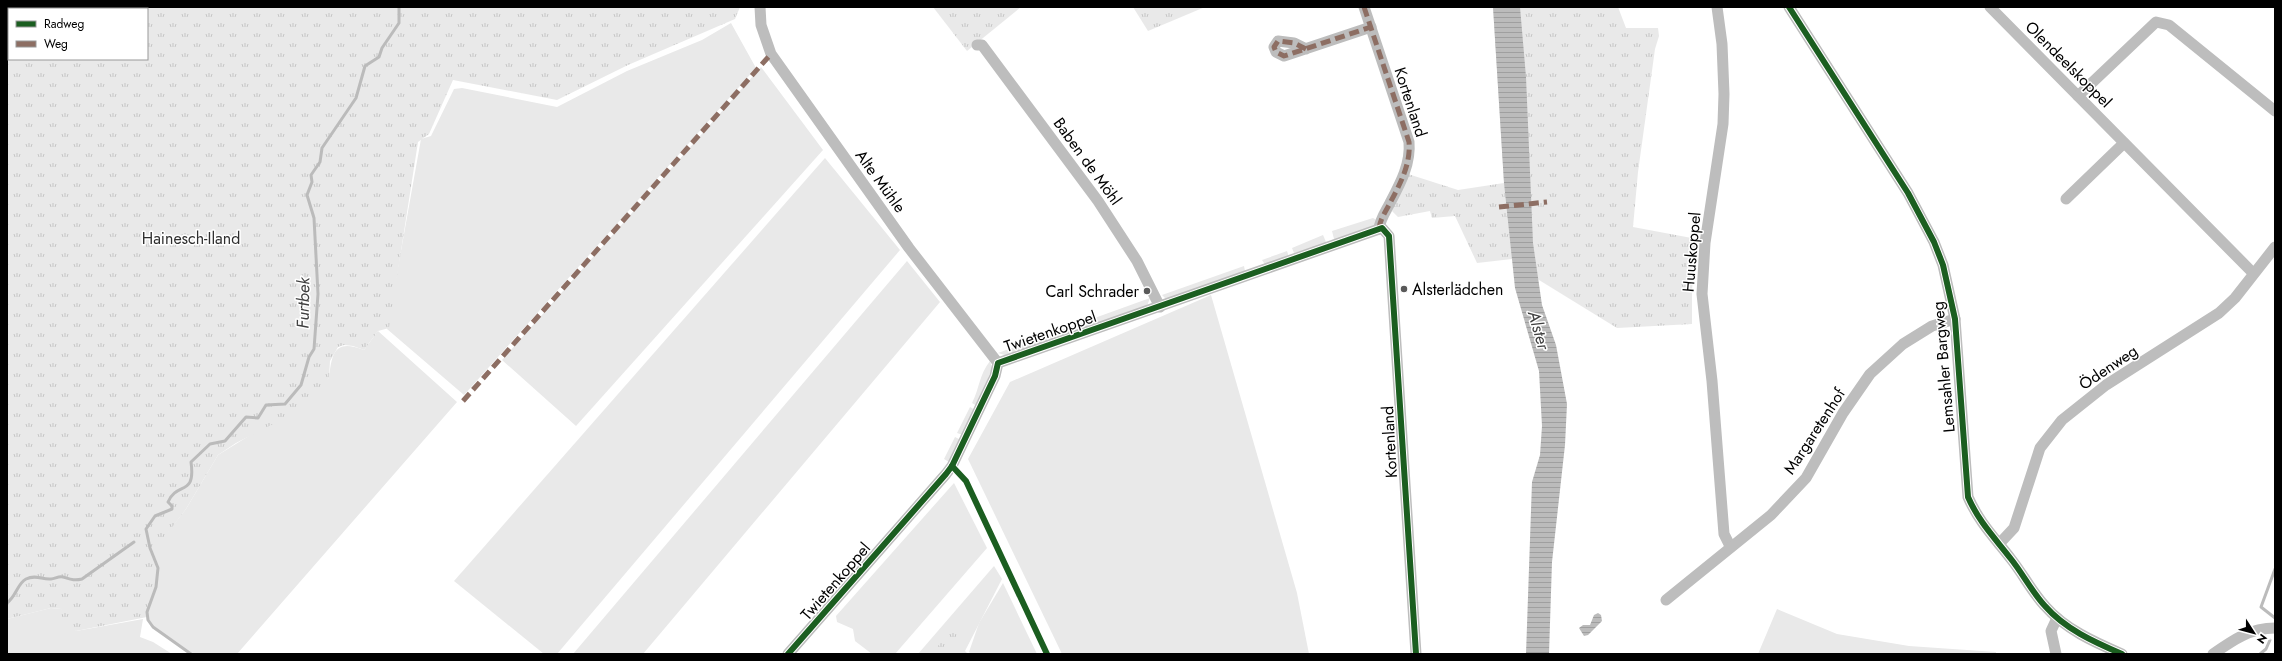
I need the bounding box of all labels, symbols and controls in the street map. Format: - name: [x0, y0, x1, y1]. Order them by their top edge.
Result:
- legend: [8, 8, 148, 60]
- text: Radweg: [44, 15, 84, 33]
- street label: Olendeelskoppel: [2020, 16, 2117, 113]
- text: Weg: [44, 35, 68, 53]
- street label: Kortenland: [1388, 64, 1433, 140]
- street label: Baben de Möhl: [1048, 113, 1127, 210]
- street label: Alte Mühle: [850, 145, 911, 218]
- street label: Huuskoppel: [1677, 211, 1706, 293]
- park label: Hainesch-Iland: [142, 227, 240, 250]
- water label: Furtbek: [291, 276, 315, 329]
- place label: Alsterlädchen: [1412, 278, 1504, 301]
- place label: Carl Schrader: [1046, 280, 1139, 303]
- marker: Alsterlädchen: [1399, 284, 1409, 294]
- marker: Carl Schrader: [1142, 286, 1152, 296]
- street label: Lemsahler Bargweg: [1926, 300, 1961, 434]
- street label: Twietenkoppel: [1001, 305, 1099, 358]
- water label: Alster: [1522, 307, 1556, 354]
- street label: Ödenweg: [2074, 339, 2142, 395]
- street label: Margaretenhof: [1778, 383, 1851, 479]
- street label: Kortenland: [1376, 405, 1403, 479]
- street label: Twietenkoppel: [795, 537, 876, 625]
- north arrow: [2234, 613, 2274, 653]
- text: N: [2253, 631, 2271, 647]

